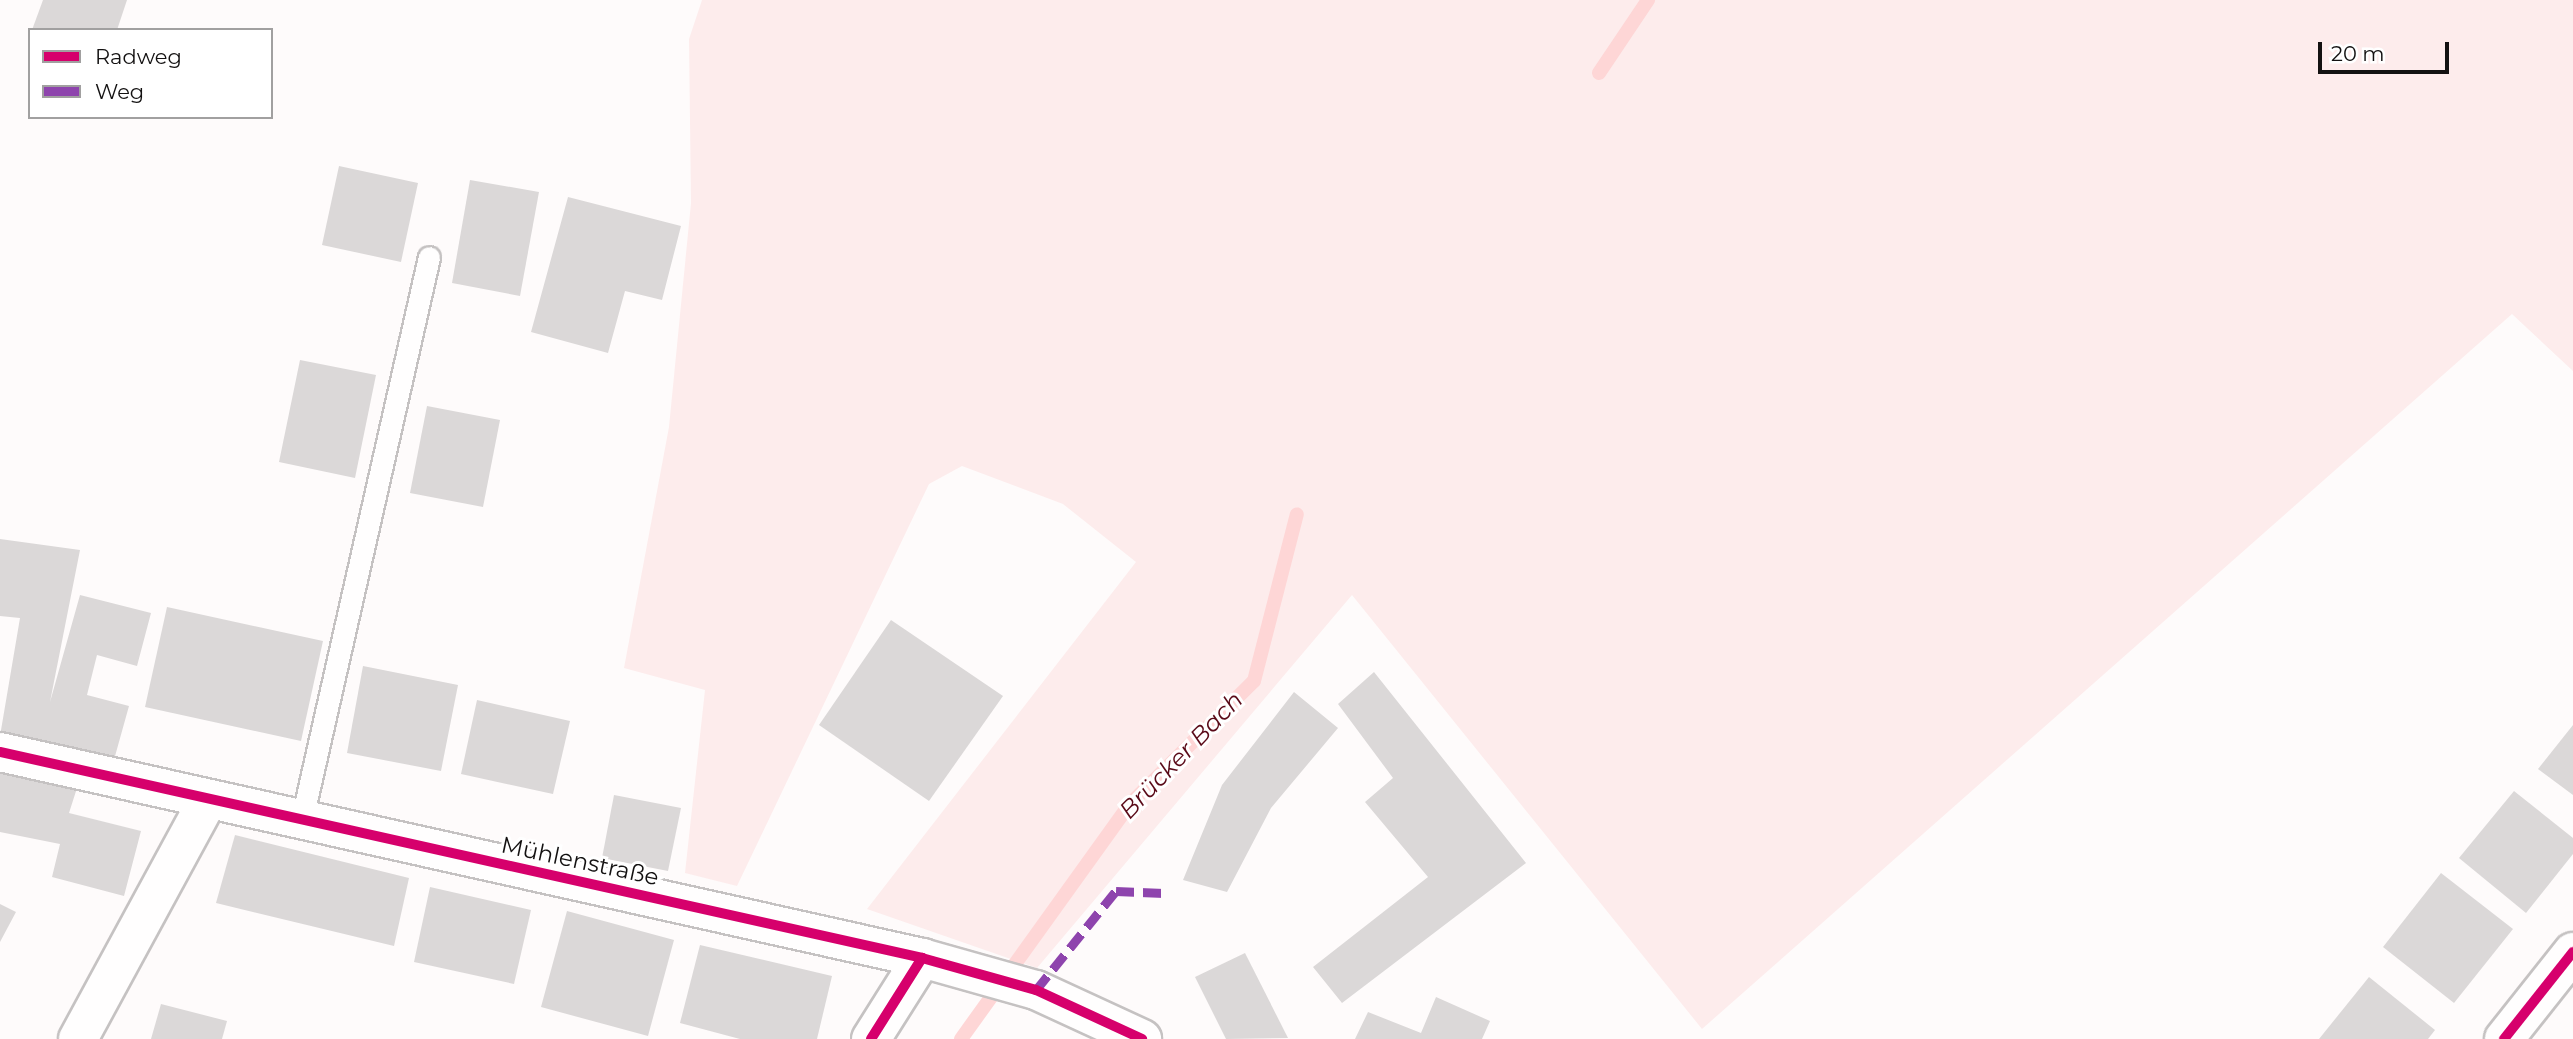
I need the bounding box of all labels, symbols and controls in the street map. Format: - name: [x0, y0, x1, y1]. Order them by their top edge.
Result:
- legend: [28, 28, 273, 119]
- scale bar: [2321, 28, 2452, 72]
- text: 20 m: [2331, 41, 2385, 66]
- text: Radweg: [95, 44, 182, 69]
- text: Weg: [95, 79, 144, 104]
- water label: Brücker Bach: [1113, 686, 1249, 824]
- street label: Mühlenstraße: [499, 831, 661, 891]

